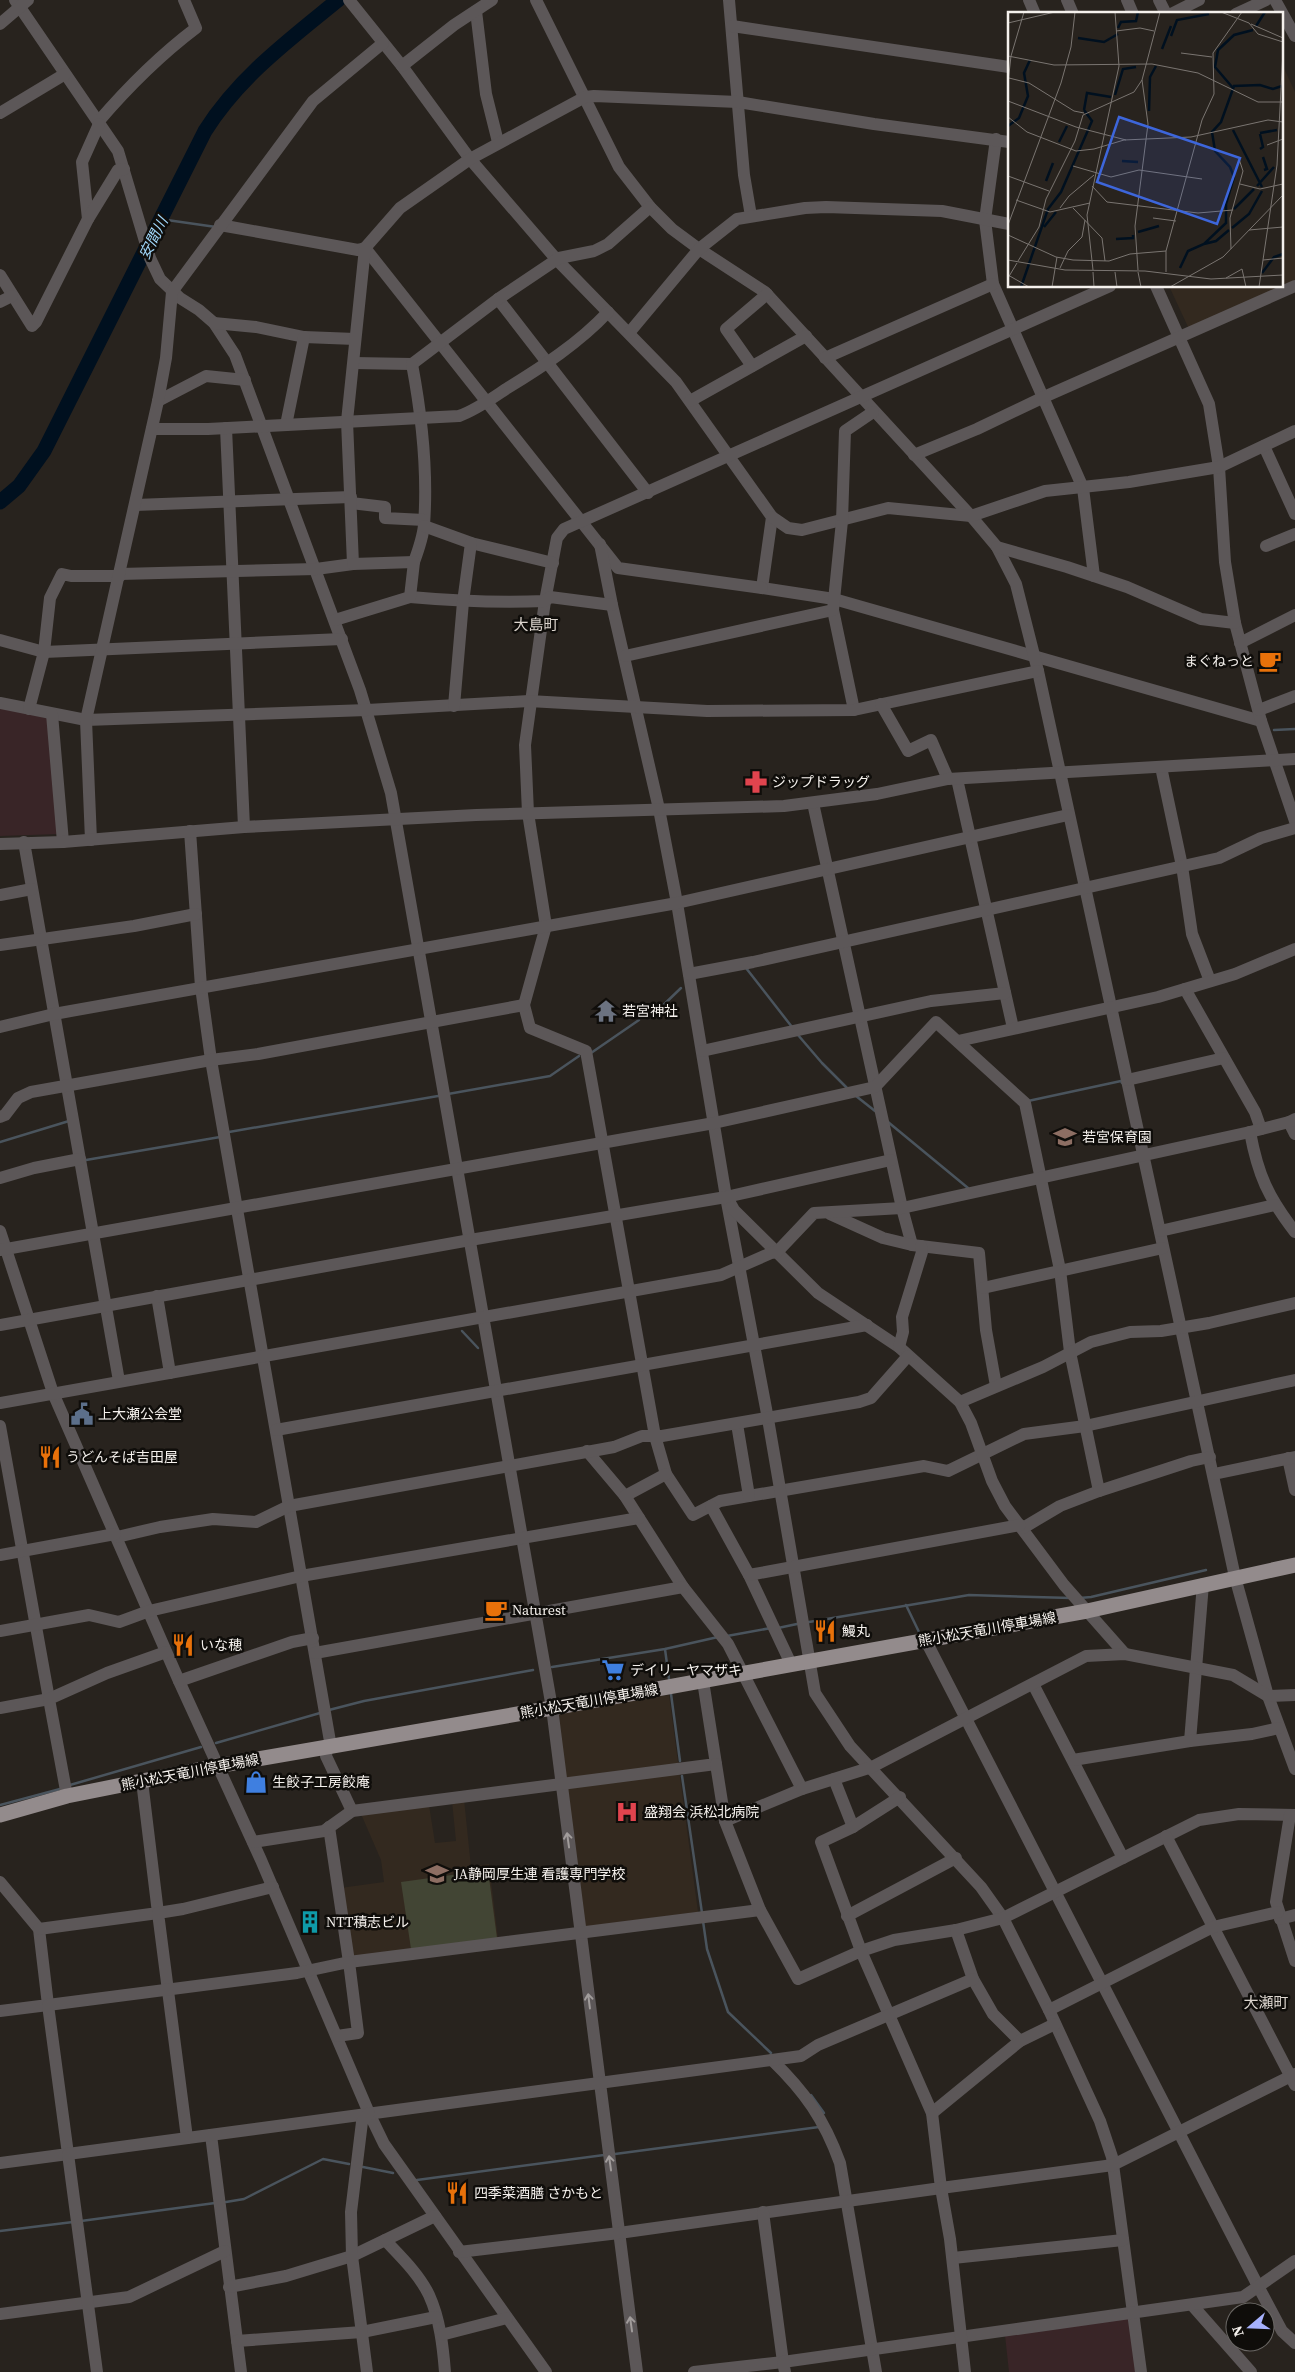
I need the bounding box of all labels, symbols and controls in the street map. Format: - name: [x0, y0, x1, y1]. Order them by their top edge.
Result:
- inset map: [1008, 12, 1282, 288]
- water label: 安間川: [133, 211, 173, 263]
- district label: 大島町: [513, 614, 559, 635]
- cafe icon: まぐねっと: [1257, 648, 1283, 674]
- place label: まぐねっと: [1184, 651, 1254, 671]
- pharmacy icon: ジップドラッグ: [743, 769, 769, 795]
- place label: ジップドラッグ: [772, 772, 870, 792]
- temple icon: 若宮神社: [593, 998, 619, 1024]
- place label: 若宮神社: [622, 1001, 678, 1021]
- school or university icon: 若宮保育園: [1052, 1124, 1078, 1150]
- place label: 若宮保育園: [1082, 1127, 1152, 1147]
- public building icon: 上大瀬公会堂: [69, 1401, 95, 1427]
- place label: 上大瀬公会堂: [98, 1404, 182, 1424]
- restaurant icon: うどんそば吉田屋: [37, 1444, 63, 1470]
- place label: うどんそば吉田屋: [66, 1447, 178, 1467]
- cafe icon: Naturest: [483, 1597, 509, 1623]
- place label: Naturest: [512, 1600, 566, 1620]
- street label: 熊小松天竜川停車場線: [916, 1607, 1058, 1651]
- restaurant icon: 鰻丸: [812, 1618, 838, 1644]
- place label: 鰻丸: [842, 1621, 870, 1641]
- restaurant icon: いな穂: [170, 1632, 196, 1658]
- place label: いな穂: [200, 1635, 242, 1655]
- supermarket icon: デイリーヤマザキ: [600, 1657, 626, 1683]
- place label: デイリーヤマザキ: [630, 1660, 742, 1680]
- street label: 熊小松天竜川停車場線: [518, 1679, 660, 1723]
- street label: 熊小松天竜川停車場線: [119, 1749, 261, 1795]
- shop icon: 生餃子工房餃庵: [243, 1769, 269, 1795]
- place label: 生餃子工房餃庵: [272, 1772, 370, 1792]
- hospital icon: 盛翔会 浜松北病院: [614, 1799, 640, 1825]
- place label: 盛翔会 浜松北病院: [644, 1802, 759, 1822]
- one-way arrow: [563, 1833, 573, 1849]
- school or university icon: JA静岡厚生連 看護専門学校: [424, 1861, 450, 1887]
- place label: JA静岡厚生連 看護専門学校: [453, 1864, 625, 1884]
- building icon: NTT積志ビル: [297, 1909, 323, 1935]
- place label: NTT積志ビル: [326, 1912, 409, 1932]
- district label: 大瀬町: [1243, 1992, 1289, 2013]
- one-way arrow: [584, 1994, 594, 2010]
- one-way arrow: [605, 2155, 615, 2171]
- restaurant icon: 四季菜酒膳 さかもと: [444, 2180, 470, 2206]
- place label: 四季菜酒膳 さかもと: [474, 2183, 603, 2203]
- north arrow: [1225, 2302, 1275, 2352]
- one-way arrow: [625, 2316, 635, 2332]
- text: N: [1227, 2323, 1249, 2339]

